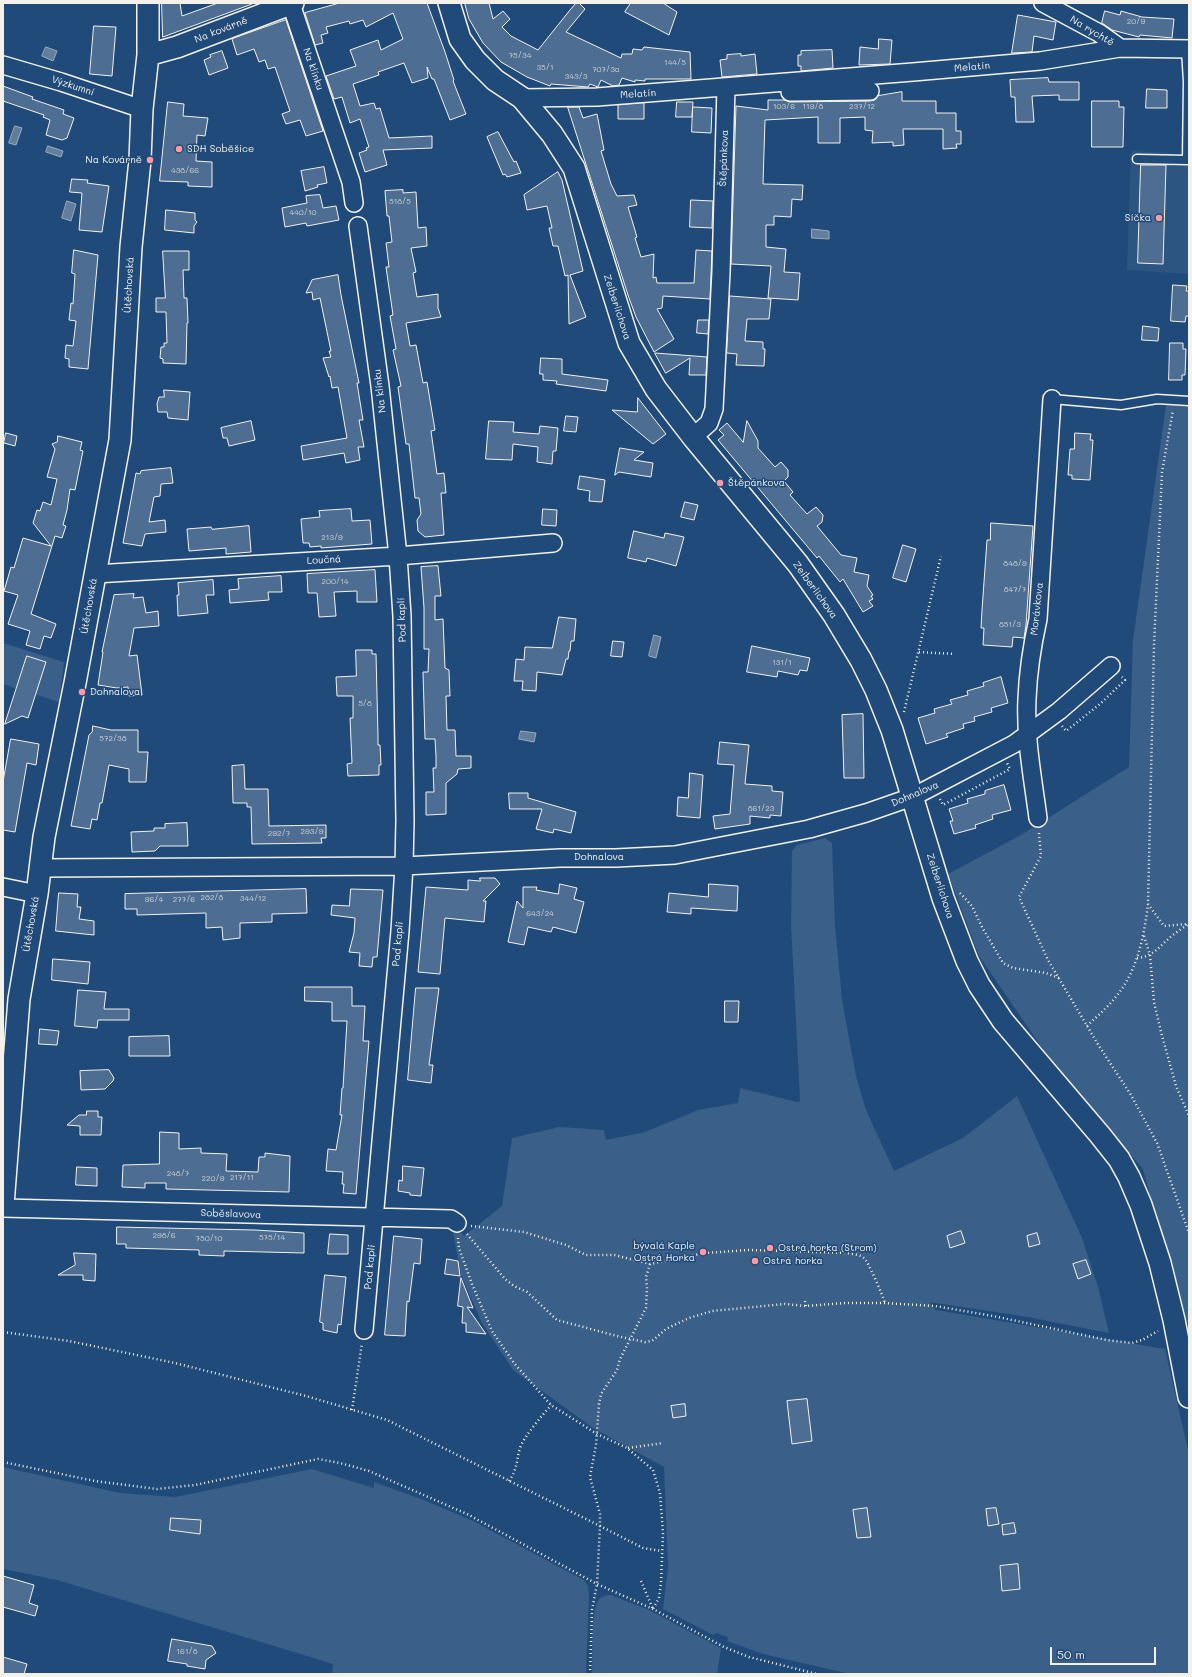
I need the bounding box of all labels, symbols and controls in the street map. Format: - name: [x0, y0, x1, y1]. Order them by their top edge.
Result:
- street label: Na rychtě: [1068, 13, 1116, 49]
- street label: Na kovárně: [193, 14, 249, 46]
- house number: 20/9: [1127, 17, 1145, 27]
- street label: Na klínku: [300, 46, 326, 92]
- house number: 75/34: [509, 51, 531, 61]
- house number: 144/5: [664, 58, 686, 68]
- street label: Melatín: [954, 59, 990, 75]
- house number: 35/1: [536, 63, 554, 73]
- house number: 707/3a: [592, 65, 620, 75]
- house number: 343/3: [565, 72, 587, 82]
- street label: Výzkumní: [50, 73, 96, 99]
- street label: Melatín: [620, 87, 656, 101]
- house number: 103/6: [773, 102, 795, 112]
- house number: 119/8: [803, 102, 823, 112]
- house number: 237/12: [849, 102, 875, 112]
- street label: Štěpánkova: [717, 129, 731, 187]
- place label: SDH Soběšice: [187, 143, 254, 155]
- marker: SDH Soběšice: [174, 144, 184, 154]
- place label: Na Kovárně: [85, 154, 142, 166]
- marker: Na Kovárně: [145, 155, 155, 165]
- house number: 438/66: [171, 166, 199, 176]
- house number: 518/5: [389, 197, 411, 207]
- house number: 440/10: [289, 208, 317, 218]
- place label: Síčka: [1125, 212, 1151, 224]
- marker: Síčka: [1154, 213, 1164, 223]
- street label: Útěchovská: [122, 257, 136, 313]
- street label: Zeiberlichova: [601, 273, 633, 341]
- street label: Na klínku: [371, 368, 389, 414]
- place label: Štěpánkova: [728, 477, 785, 489]
- marker: Štěpánkova: [715, 478, 725, 488]
- house number: 213/9: [321, 533, 343, 543]
- street label: Loučná: [307, 553, 341, 567]
- street label: Zeiberlichova: [790, 559, 840, 621]
- house number: 848/9: [1003, 559, 1027, 569]
- street label: Útěchovská: [78, 577, 100, 635]
- house number: 200/14: [322, 577, 348, 587]
- street label: Morávkova: [1028, 582, 1046, 636]
- house number: 847/7: [1004, 585, 1026, 595]
- street label: Pod kaplí: [395, 597, 409, 643]
- house number: 851/3: [999, 620, 1021, 630]
- house number: 131/1: [772, 658, 792, 668]
- place label: Dohnalova: [90, 686, 140, 698]
- marker: Dohnalova: [77, 687, 87, 697]
- house number: 5/8: [358, 699, 372, 709]
- house number: 572/38: [99, 734, 127, 744]
- street label: Dohnalova: [890, 779, 940, 809]
- house number: 861/23: [748, 804, 774, 814]
- house number: 293/9: [301, 827, 323, 837]
- house number: 292/7: [268, 829, 290, 839]
- street label: Dohnalova: [574, 851, 624, 863]
- street label: Zeiberlichova: [924, 852, 956, 920]
- house number: 282/8: [201, 893, 223, 903]
- house number: 344/12: [240, 894, 266, 904]
- street label: Útěchovská: [20, 895, 42, 953]
- house number: 96/4: [145, 895, 163, 905]
- house number: 277/6: [173, 895, 195, 905]
- house number: 643/24: [526, 909, 554, 919]
- street label: Pod kaplí: [390, 921, 406, 967]
- house number: 248/7: [167, 1169, 189, 1179]
- house number: 217/11: [230, 1173, 254, 1183]
- house number: 220/9: [202, 1174, 224, 1184]
- street label: Soběslavova: [200, 1207, 262, 1221]
- house number: 298/6: [152, 1231, 176, 1241]
- house number: 575/14: [259, 1233, 285, 1243]
- house number: 750/10: [196, 1234, 222, 1244]
- place label: bývalá Kaple Ostrá Horka: [633, 1240, 695, 1264]
- place label: Ostrá horka (Strom): [778, 1242, 877, 1254]
- marker: Ostrá horka (Strom): [765, 1243, 775, 1253]
- street label: Pod kaplí: [362, 1244, 378, 1290]
- marker: bývalá Kaple Ostrá Horka: [698, 1247, 708, 1257]
- place label: Ostrá horka: [763, 1255, 823, 1267]
- marker: Ostrá horka: [750, 1256, 760, 1266]
- scale bar: [1052, 1639, 1158, 1665]
- text: 50 m: [1057, 1646, 1085, 1662]
- house number: 161/8: [176, 1647, 198, 1657]

